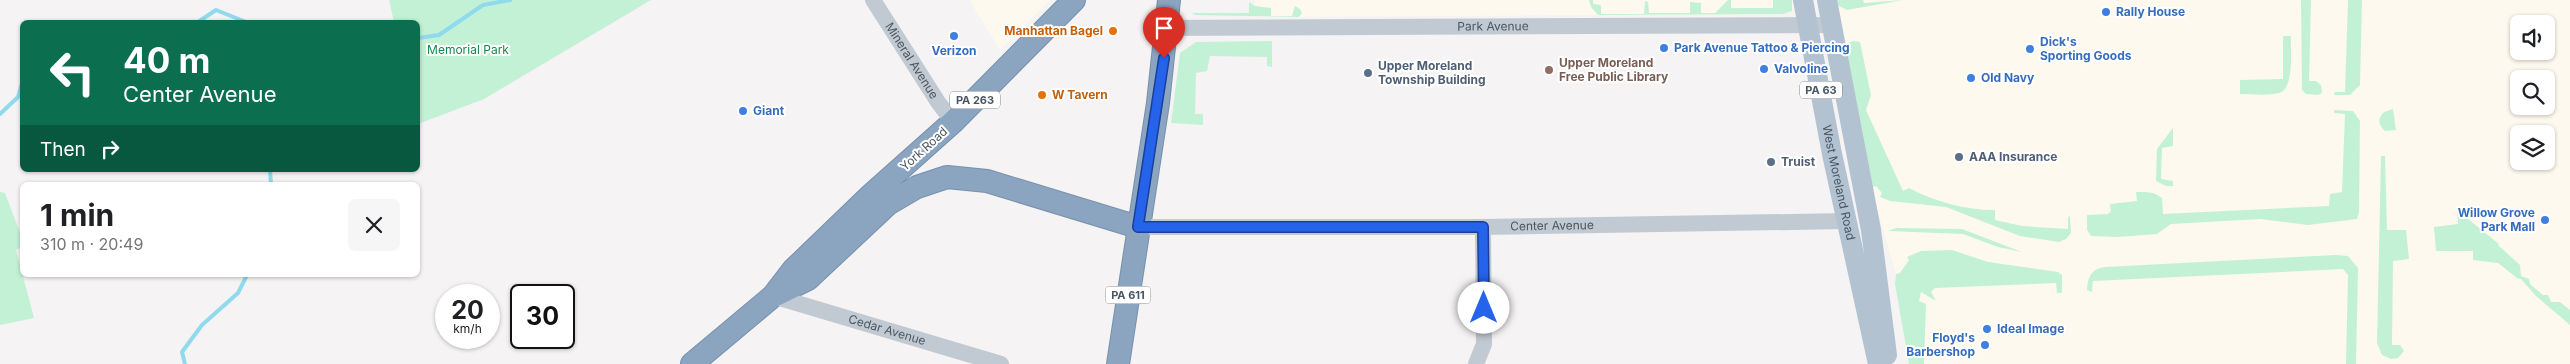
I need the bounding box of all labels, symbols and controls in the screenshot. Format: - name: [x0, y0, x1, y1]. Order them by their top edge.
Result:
- place label: Rally House: [2116, 4, 2185, 19]
- marker: Rally House: [2100, 6, 2112, 18]
- pin: [1143, 7, 1185, 58]
- icon: arrive: [1150, 14, 1178, 42]
- map controls: [2510, 15, 2555, 170]
- button: sound: [2510, 15, 2555, 60]
- street label: Park Avenue: [1457, 18, 1529, 34]
- street label: Mineral Avenue: [882, 19, 942, 101]
- place label: Manhattan Bagel: [1004, 23, 1103, 38]
- marker: Manhattan Bagel: [1107, 25, 1119, 37]
- marker: Verizon: [948, 30, 960, 42]
- place label: Dick's Sporting Goods: [2040, 34, 2132, 63]
- text: 40 m: [123, 39, 211, 81]
- icon: left: [40, 40, 105, 105]
- place label: Park Avenue Tattoo & Piercing: [1674, 40, 1850, 55]
- park label: Memorial Park: [427, 42, 509, 57]
- marker: Park Avenue Tattoo & Piercing: [1658, 42, 1670, 54]
- place label: Verizon: [931, 43, 977, 58]
- marker: Dick's Sporting Goods: [2024, 43, 2036, 55]
- place label: Upper Moreland Free Public Library: [1559, 55, 1669, 84]
- place label: Upper Moreland Township Building: [1378, 58, 1486, 87]
- place label: Valvoline: [1774, 61, 1828, 76]
- marker: Valvoline: [1758, 63, 1770, 75]
- marker: Upper Moreland Free Public Library: [1543, 64, 1555, 76]
- marker: Upper Moreland Township Building: [1362, 67, 1374, 79]
- place label: Old Navy: [1981, 70, 2035, 85]
- button: search: [2510, 70, 2555, 115]
- marker: Old Navy: [1965, 72, 1977, 84]
- text: Center Avenue: [123, 81, 276, 107]
- road number: PA 63: [1800, 82, 1842, 98]
- place label: W Tavern: [1052, 87, 1108, 102]
- marker: W Tavern: [1036, 89, 1048, 101]
- road number: PA 263: [950, 92, 1000, 108]
- place label: Giant: [753, 103, 785, 118]
- marker: Giant: [737, 105, 749, 117]
- street label: West Moreland Road: [1820, 123, 1859, 242]
- street label: York Road: [897, 124, 950, 174]
- button: layers: [2510, 125, 2555, 170]
- icon: right: [96, 135, 124, 163]
- text: Then: [40, 138, 86, 161]
- place label: AAA Insurance: [1969, 149, 2057, 164]
- marker: AAA Insurance: [1953, 151, 1965, 163]
- place label: Truist: [1781, 154, 1816, 169]
- marker: Truist: [1765, 156, 1777, 168]
- text: 1 min: [40, 197, 114, 233]
- button: close: [348, 199, 400, 251]
- place label: Willow Grove Park Mall: [2458, 205, 2535, 234]
- marker: Willow Grove Park Mall: [2539, 214, 2551, 226]
- street label: Center Avenue: [1510, 217, 1594, 234]
- text: 310 m · 20:49: [40, 234, 143, 254]
- position arrow: [1457, 281, 1509, 333]
- speed limit sign: 30: [510, 284, 575, 349]
- road number: PA 611: [1106, 286, 1150, 304]
- text: 20: [451, 295, 484, 325]
- street label: Cedar Avenue: [847, 311, 928, 348]
- text: km/h: [453, 321, 482, 336]
- place label: Ideal Image: [1997, 321, 2064, 336]
- marker: Ideal Image: [1981, 323, 1993, 335]
- place label: Floyd's Barbershop: [1906, 330, 1975, 359]
- marker: Floyd's Barbershop: [1979, 339, 1991, 351]

